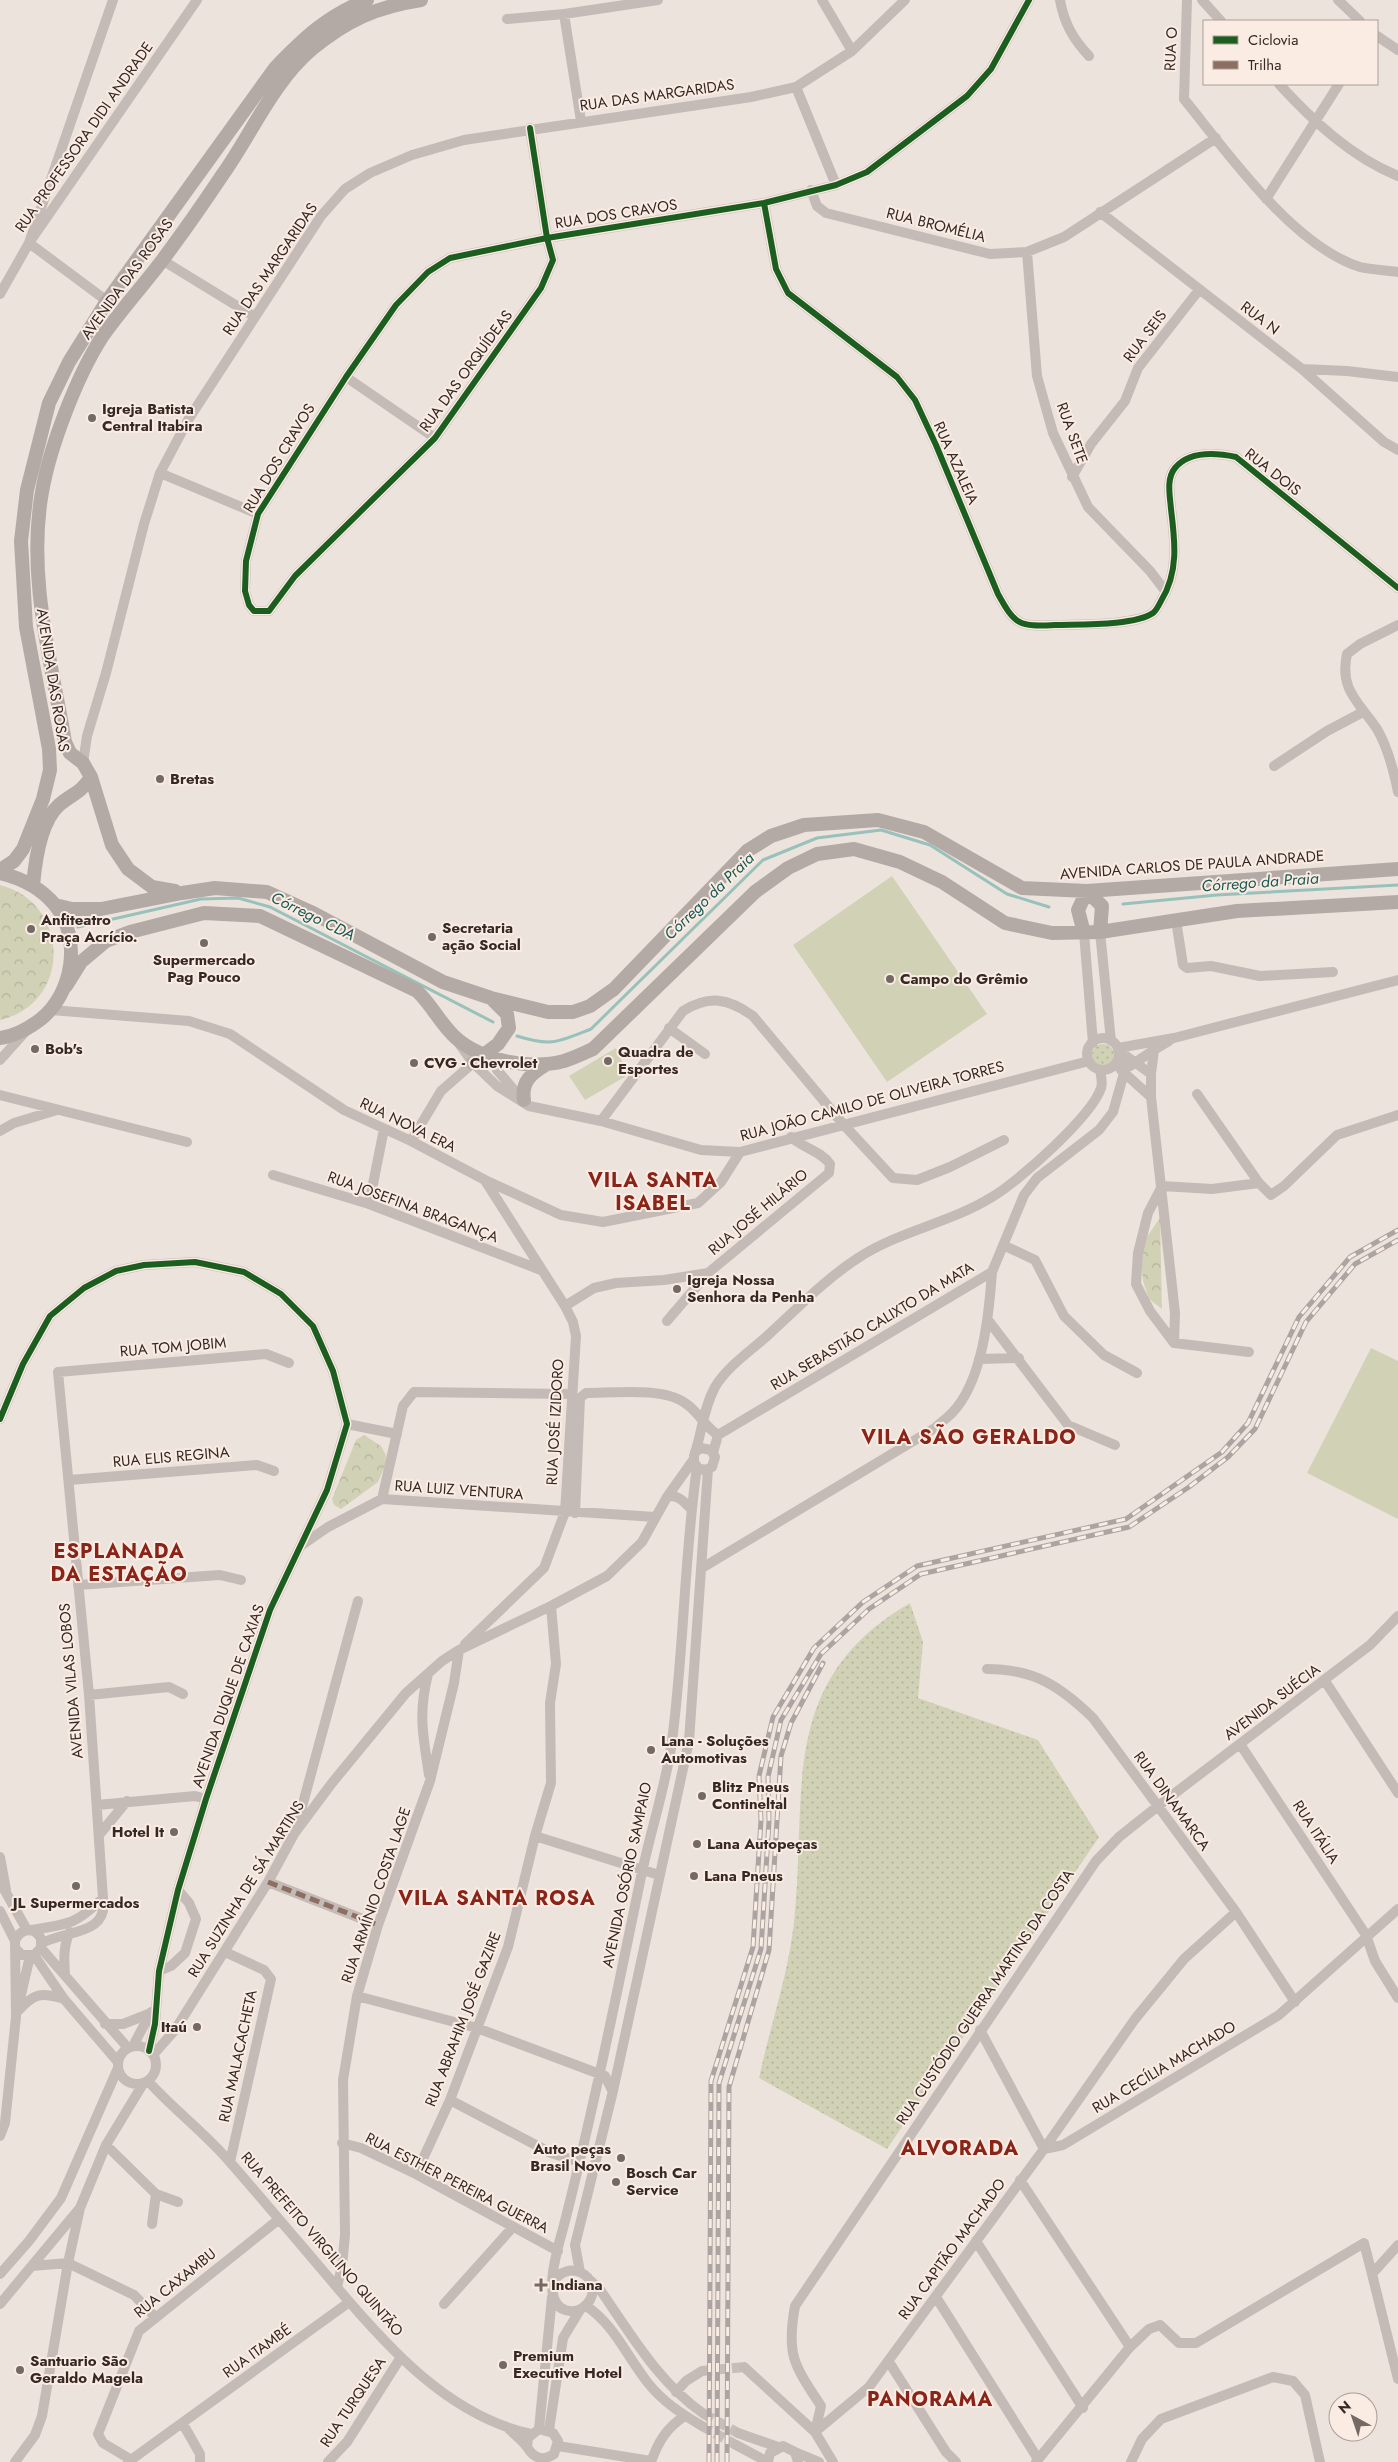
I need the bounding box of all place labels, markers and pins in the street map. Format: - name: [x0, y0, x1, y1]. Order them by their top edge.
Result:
- place label: Igreja Batista Central Itabira: [102, 398, 203, 437]
- marker: Igreja Batista Central Itabira: [86, 412, 98, 424]
- place label: Bretas: [170, 768, 214, 790]
- marker: Bretas: [154, 773, 166, 785]
- place label: Anfiteatro Praça Acrício.: [40, 909, 138, 948]
- place label: Secretaria ação Social: [442, 917, 521, 956]
- marker: Anfiteatro Praça Acrício.: [25, 923, 37, 935]
- marker: Secretaria ação Social: [426, 931, 438, 943]
- marker: Supermercado Pag Pouco: [198, 937, 210, 949]
- place label: Supermercado Pag Pouco: [153, 949, 255, 988]
- place label: Campo do Grêmio: [900, 968, 1028, 990]
- marker: Campo do Grêmio: [884, 973, 896, 985]
- place label: Bob's: [45, 1038, 83, 1060]
- place label: Quadra de Esportes: [618, 1041, 694, 1080]
- marker: Bob's: [29, 1043, 41, 1055]
- place label: CVG - Chevrolet: [424, 1052, 537, 1074]
- marker: Quadra de Esportes: [602, 1055, 614, 1067]
- marker: CVG - Chevrolet: [408, 1057, 420, 1069]
- place label: Igreja Nossa Senhora da Penha: [687, 1269, 814, 1308]
- marker: Igreja Nossa Senhora da Penha: [671, 1283, 683, 1295]
- place label: Lana - Soluções Automotivas: [660, 1730, 769, 1769]
- marker: Lana - Soluções Automotivas: [645, 1744, 657, 1756]
- place label: Blitz Pneus Contineltal: [712, 1776, 789, 1815]
- marker: Blitz Pneus Contineltal: [696, 1790, 708, 1802]
- place label: Hotel It: [112, 1821, 164, 1843]
- marker: Hotel It: [168, 1826, 180, 1838]
- place label: Lana Autopeças: [707, 1833, 818, 1855]
- marker: Lana Autopeças: [691, 1838, 703, 1850]
- place label: Lana Pneus: [704, 1865, 783, 1887]
- marker: Lana Pneus: [688, 1870, 700, 1882]
- marker: JL Supermercados: [70, 1880, 82, 1892]
- place label: JL Supermercados: [10, 1892, 139, 1914]
- place label: Itaú: [161, 2016, 187, 2038]
- marker: Itaú: [191, 2021, 203, 2033]
- place label: Auto peças Brasil Novo: [530, 2138, 611, 2177]
- marker: Auto peças Brasil Novo: [615, 2152, 627, 2164]
- place label: Bosch Car Service: [626, 2162, 698, 2201]
- marker: Bosch Car Service: [610, 2176, 622, 2188]
- place label: Indiana: [551, 2274, 603, 2296]
- marker: Indiana: [535, 2279, 547, 2291]
- place label: Premium Executive Hotel: [513, 2345, 622, 2384]
- place label: Santuario São Geraldo Magela: [30, 2350, 143, 2389]
- marker: Premium Executive Hotel: [497, 2359, 509, 2371]
- marker: Santuario São Geraldo Magela: [14, 2364, 26, 2376]

